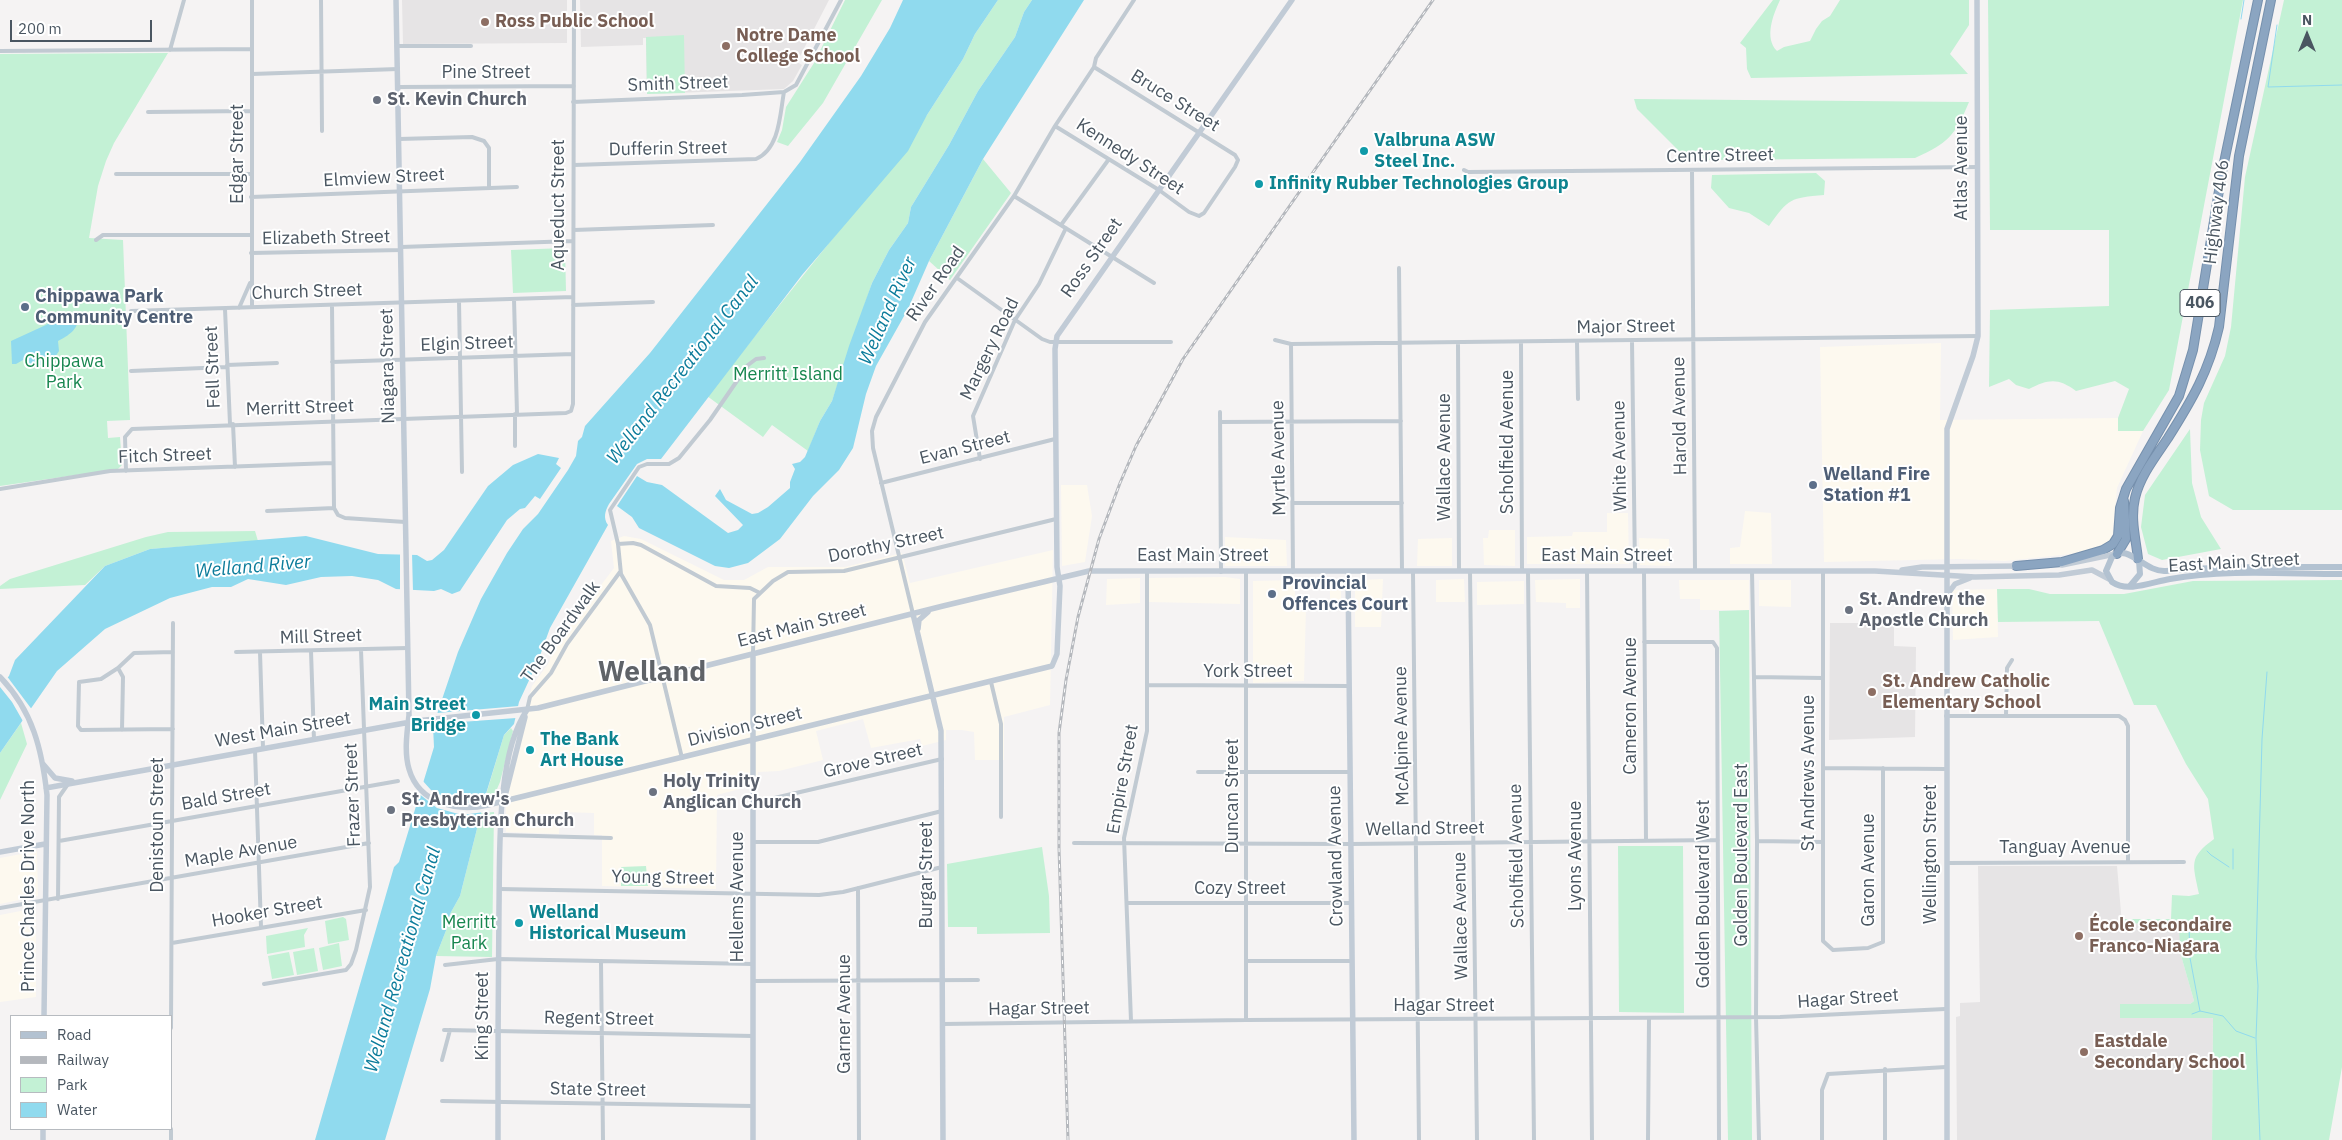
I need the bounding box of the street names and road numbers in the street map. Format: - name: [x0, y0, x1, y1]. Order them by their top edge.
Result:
- street label: Pine Street: [441, 62, 531, 84]
- street label: Bruce Street: [1126, 65, 1224, 137]
- street label: Smith Street: [627, 71, 729, 97]
- street label: Edgar Street: [227, 104, 249, 204]
- street label: Kennedy Street: [1072, 114, 1188, 200]
- street label: Atlas Avenue: [1951, 115, 1973, 221]
- street label: Dufferin Street: [608, 137, 728, 161]
- street label: Aqueduct Street: [548, 139, 570, 271]
- street label: Centre Street: [1666, 144, 1774, 168]
- street label: Highway 406: [2200, 158, 2234, 266]
- street label: Elmview Street: [323, 164, 445, 192]
- street label: Ross Street: [1057, 214, 1127, 302]
- street label: Elizabeth Street: [262, 226, 390, 250]
- street label: River Road: [902, 242, 970, 326]
- street label: Church Street: [251, 279, 363, 305]
- road number: 406: [2180, 290, 2220, 316]
- street label: Margery Road: [956, 294, 1024, 404]
- street label: Niagara Street: [376, 308, 400, 424]
- street label: Major Street: [1576, 315, 1676, 339]
- street label: Fell Street: [201, 325, 225, 409]
- street label: Elgin Street: [420, 332, 514, 356]
- street label: Harold Avenue: [1668, 357, 1692, 475]
- street label: Scholfield Avenue: [1497, 370, 1519, 514]
- street label: Wallace Avenue: [1434, 393, 1456, 521]
- street label: Merritt Street: [246, 395, 354, 421]
- street label: Myrtle Avenue: [1267, 400, 1291, 516]
- street label: White Avenue: [1608, 400, 1632, 512]
- street label: Evan Street: [917, 426, 1013, 470]
- street label: Fitch Street: [118, 444, 212, 468]
- street label: Dorothy Street: [826, 522, 946, 568]
- street label: East Main Street: [1137, 545, 1269, 567]
- street label: East Main Street: [1541, 545, 1673, 567]
- street label: East Main Street: [2168, 549, 2300, 577]
- street label: The Boardwalk: [517, 577, 605, 687]
- street label: East Main Street: [735, 600, 869, 652]
- street label: Mill Street: [279, 625, 363, 649]
- street label: Cameron Avenue: [1620, 637, 1642, 775]
- street label: York Street: [1203, 661, 1293, 683]
- street label: McAlpine Avenue: [1390, 666, 1414, 806]
- street label: St Andrews Avenue: [1798, 695, 1820, 851]
- street label: Division Street: [686, 702, 804, 752]
- street label: West Main Street: [213, 707, 353, 753]
- street label: Empire Street: [1103, 722, 1143, 836]
- street label: Duncan Street: [1222, 738, 1244, 854]
- street label: Grove Street: [821, 739, 925, 783]
- street label: Frazer Street: [340, 743, 366, 847]
- street label: Denistoun Street: [147, 757, 169, 893]
- street label: Golden Boulevard East: [1731, 763, 1753, 947]
- street label: Bald Street: [180, 779, 272, 815]
- street label: Prince Charles Drive North: [18, 780, 40, 992]
- street label: Scholfield Avenue: [1505, 784, 1529, 928]
- street label: Wellington Street: [1920, 784, 1942, 924]
- street label: Crowland Avenue: [1324, 785, 1348, 927]
- street label: Golden Boulevard West: [1693, 799, 1715, 989]
- street label: Lyons Avenue: [1565, 801, 1587, 911]
- street label: Garon Avenue: [1858, 813, 1880, 927]
- street label: Welland Street: [1365, 817, 1485, 841]
- street label: Burgar Street: [916, 821, 938, 929]
- street label: Maple Avenue: [183, 831, 299, 873]
- street label: Hellems Avenue: [727, 831, 749, 963]
- street label: Tanguay Avenue: [1999, 837, 2131, 859]
- street label: Wallace Avenue: [1449, 852, 1473, 980]
- street label: Young Street: [611, 866, 715, 890]
- street label: Cozy Street: [1194, 878, 1286, 900]
- street label: Hooker Street: [210, 892, 324, 932]
- street label: Garner Avenue: [834, 954, 856, 1074]
- street label: King Street: [472, 971, 494, 1061]
- street label: Hagar Street: [1797, 985, 1899, 1013]
- street label: Hagar Street: [1393, 995, 1495, 1017]
- street label: Hagar Street: [988, 997, 1090, 1021]
- street label: Regent Street: [544, 1007, 654, 1031]
- street label: State Street: [550, 1078, 646, 1102]

